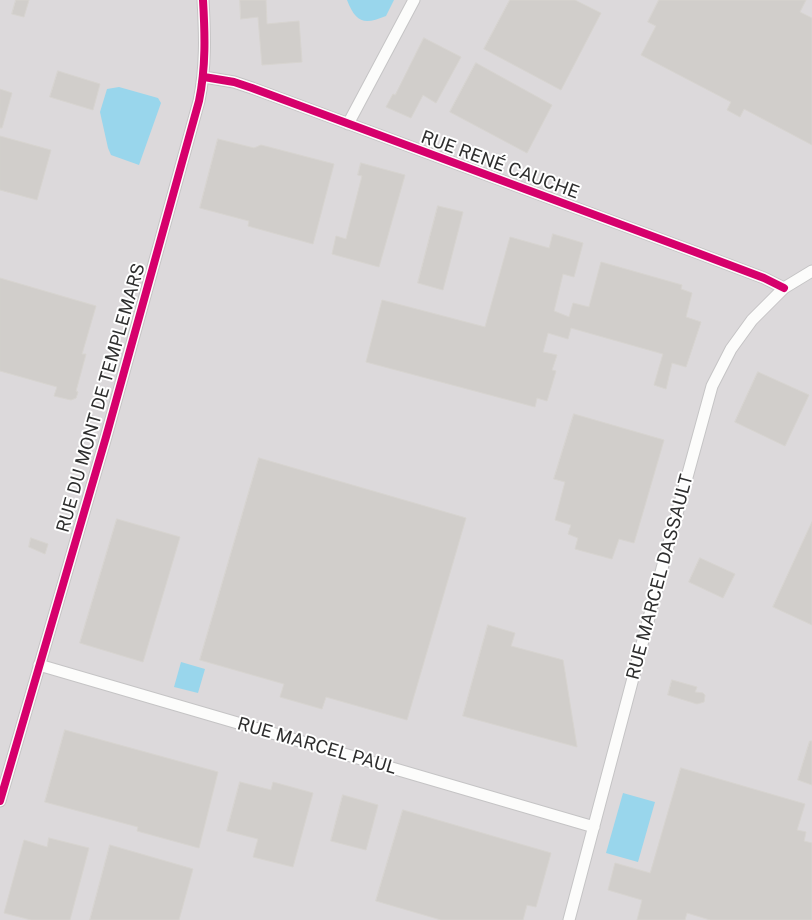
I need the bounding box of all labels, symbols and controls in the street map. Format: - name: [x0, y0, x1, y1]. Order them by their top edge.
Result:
- street label: RUE RENÉ CAUCHE: [418, 126, 582, 204]
- street label: RUE DU MONT DE TEMPLEMARS: [52, 261, 150, 535]
- street label: RUE MARCEL DASSAULT: [622, 472, 698, 682]
- street label: RUE MARCEL PAUL: [235, 713, 399, 779]

